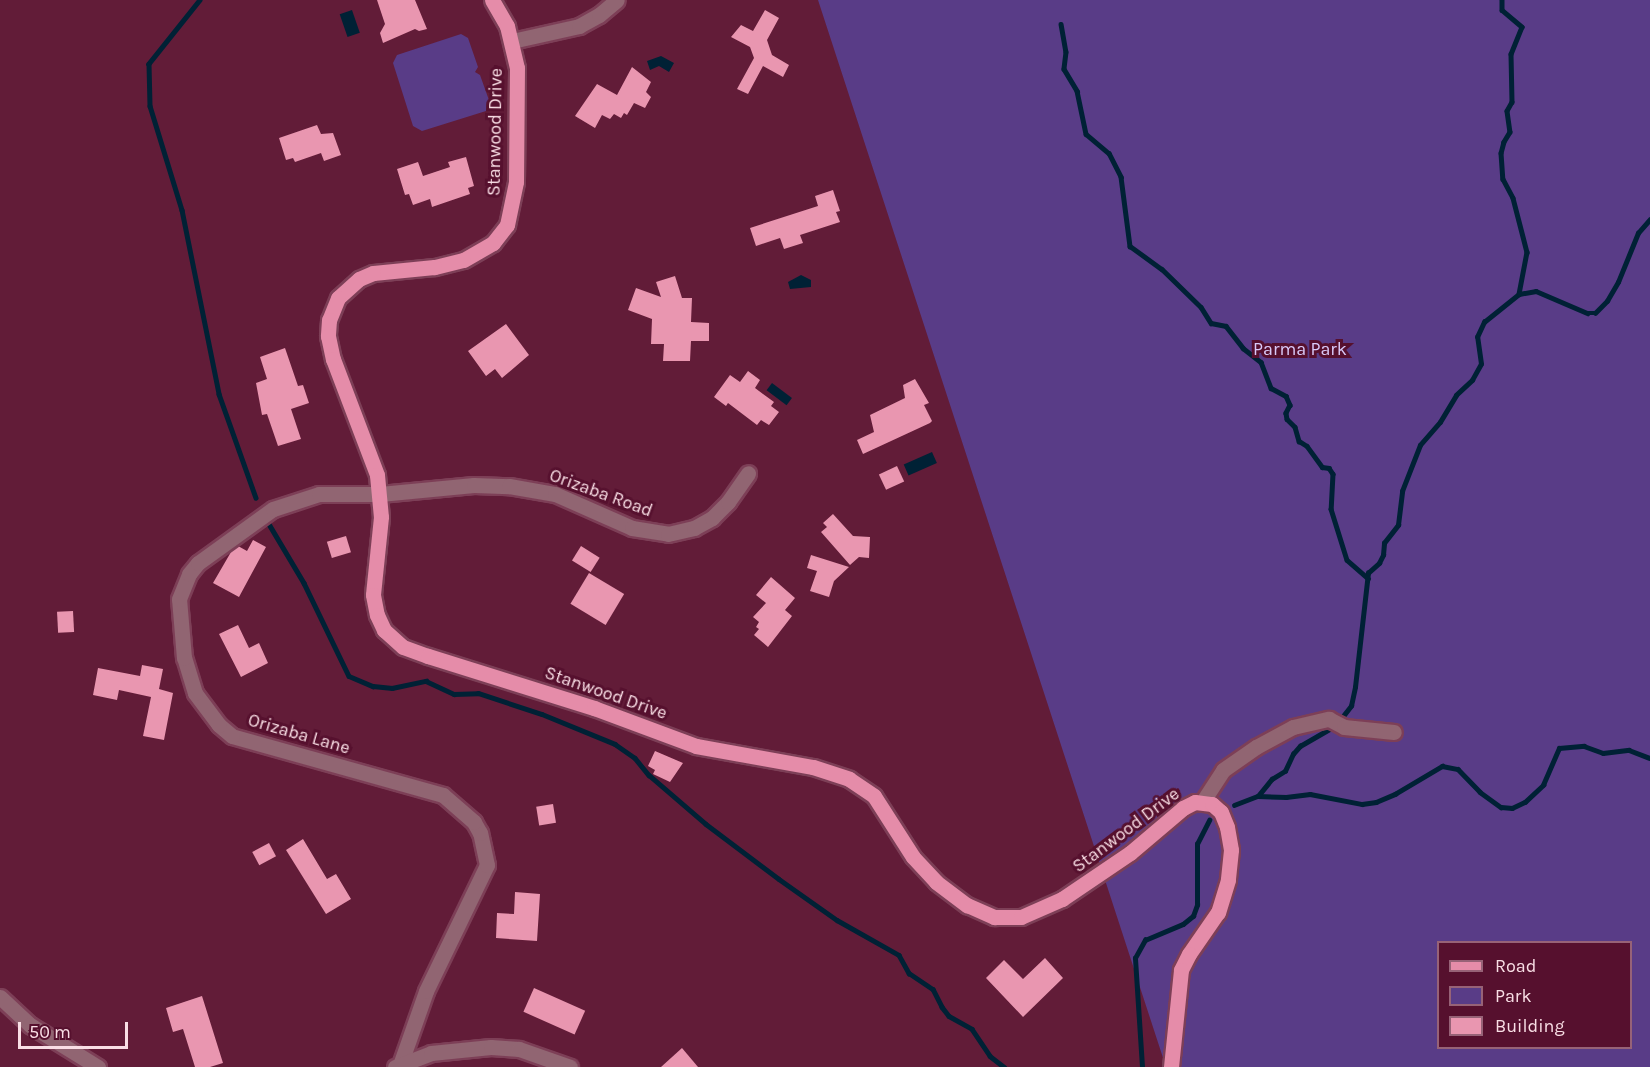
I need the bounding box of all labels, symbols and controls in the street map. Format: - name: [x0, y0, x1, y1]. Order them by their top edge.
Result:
- street label: Stanwood Drive: [483, 68, 507, 196]
- park label: Parma Park: [1253, 338, 1347, 360]
- street label: Orizaba Road: [546, 464, 656, 522]
- street label: Stanwood Drive: [542, 662, 670, 724]
- street label: Orizaba Lane: [245, 709, 353, 759]
- street label: Stanwood Drive: [1068, 783, 1184, 877]
- legend: [1437, 941, 1632, 1049]
- text: Road: [1495, 955, 1536, 977]
- text: Park: [1495, 985, 1532, 1007]
- scale bar: [21, 1010, 130, 1048]
- text: Building: [1495, 1015, 1565, 1037]
- text: 50 m: [29, 1021, 71, 1043]

